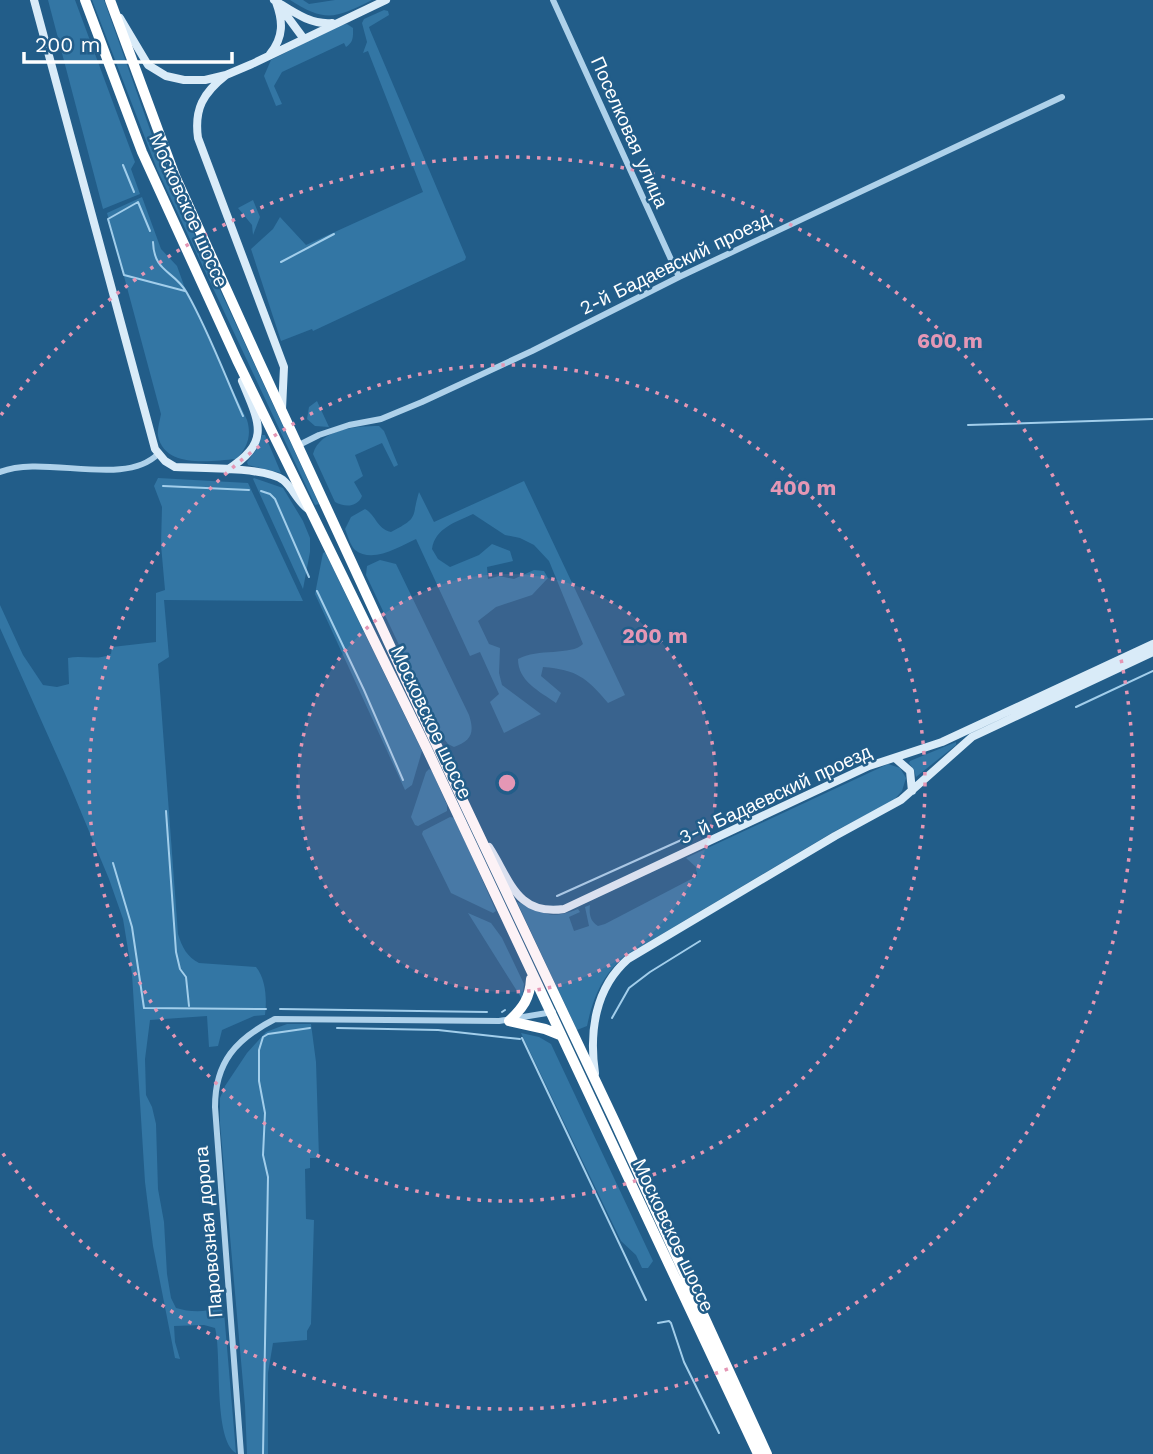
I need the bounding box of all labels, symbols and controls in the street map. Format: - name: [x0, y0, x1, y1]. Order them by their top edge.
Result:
- scale bar: [24, 21, 233, 65]
- text: 200 m: [35, 32, 101, 57]
- street label: Поселковая улица: [586, 53, 673, 212]
- street label: Московское шоссе: [144, 130, 233, 291]
- street label: 2-й Бадаевский проезд: [576, 207, 774, 320]
- text: 600 m: [917, 328, 983, 353]
- text: 400 m: [770, 475, 836, 500]
- text: 200 m: [622, 623, 688, 648]
- street label: Московское шоссе: [386, 642, 477, 802]
- street label: 3-й Бадаевский проезд: [675, 740, 875, 849]
- centre of rings: [495, 771, 519, 795]
- street label: Паровозная дорога: [190, 1145, 227, 1319]
- street label: Московское шоссе: [628, 1155, 719, 1315]

